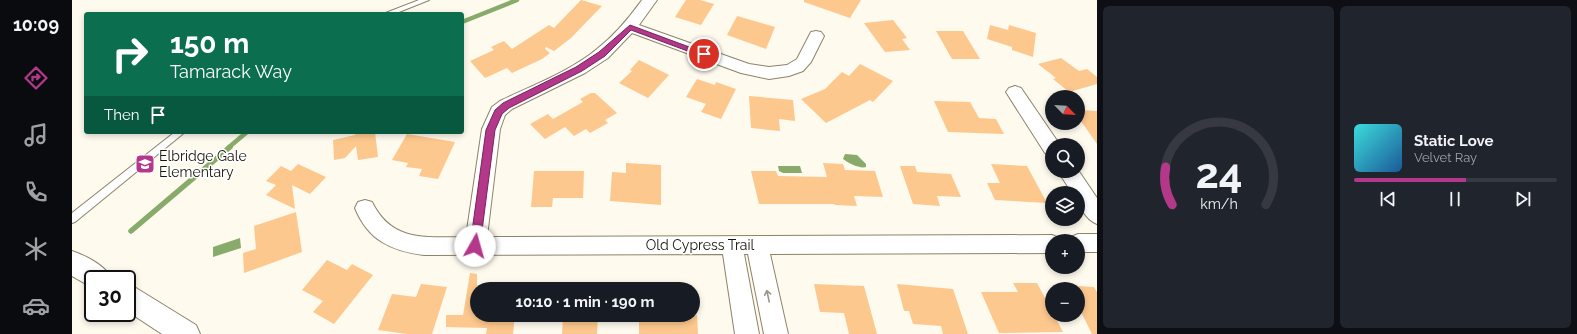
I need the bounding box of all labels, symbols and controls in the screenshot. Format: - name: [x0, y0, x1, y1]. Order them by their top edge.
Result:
- text: 10:09: [13, 14, 59, 35]
- text: 150 m: [170, 27, 249, 60]
- icon: right: [104, 28, 156, 80]
- pin: [687, 37, 721, 71]
- icon: arrive: [693, 43, 715, 65]
- text: Tamarack Way: [170, 61, 292, 82]
- icon: directions: [22, 64, 50, 92]
- north arrow: [1045, 90, 1085, 130]
- map controls: [1045, 90, 1085, 322]
- icon: arrive: [147, 104, 169, 126]
- text: Then: [104, 106, 139, 124]
- icon: music: [22, 121, 50, 149]
- text: Static Love: [1414, 132, 1493, 150]
- button: search: [1045, 138, 1085, 178]
- place label: Elbridge Gale Elementary: [159, 148, 247, 180]
- text: 24: [1195, 149, 1242, 198]
- text: Velvet Ray: [1414, 150, 1477, 165]
- school or university icon: Elbridge Gale Elementary: [134, 153, 156, 175]
- icon: phone: [22, 178, 50, 206]
- button: layers: [1045, 186, 1085, 226]
- icon: previous: [1377, 188, 1399, 210]
- icon: pause: [1444, 188, 1466, 210]
- icon: next: [1512, 188, 1534, 210]
- text: km/h: [1200, 196, 1237, 212]
- position arrow: [454, 225, 496, 267]
- button: +: [1045, 234, 1085, 274]
- icon: climate: [22, 235, 50, 263]
- street label: Old Cypress Trail: [646, 237, 755, 253]
- speed limit sign: 30: [84, 270, 136, 322]
- button: −: [1045, 282, 1085, 322]
- one-way arrow: [764, 290, 772, 303]
- icon: car: [22, 292, 50, 320]
- text: 10:10 · 1 min · 190 m: [516, 293, 654, 311]

